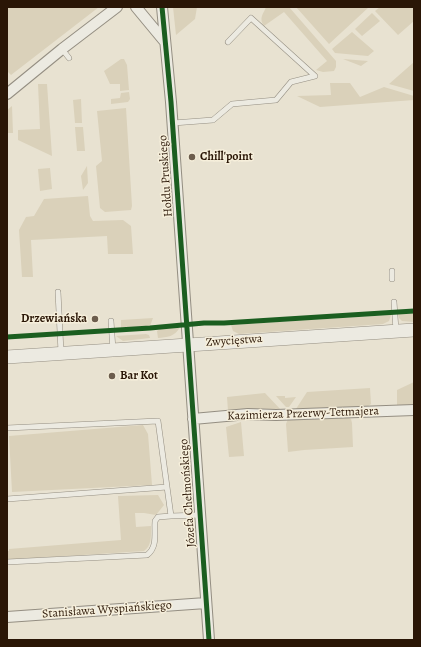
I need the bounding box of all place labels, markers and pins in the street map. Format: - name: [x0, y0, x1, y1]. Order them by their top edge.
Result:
- place label: Chill'point: [200, 150, 253, 164]
- marker: Chill'point: [187, 152, 197, 162]
- place label: Drzewiańska: [21, 312, 87, 326]
- marker: Drzewiańska: [90, 314, 100, 324]
- place label: Bar Kot: [120, 369, 158, 383]
- marker: Bar Kot: [107, 371, 117, 381]

